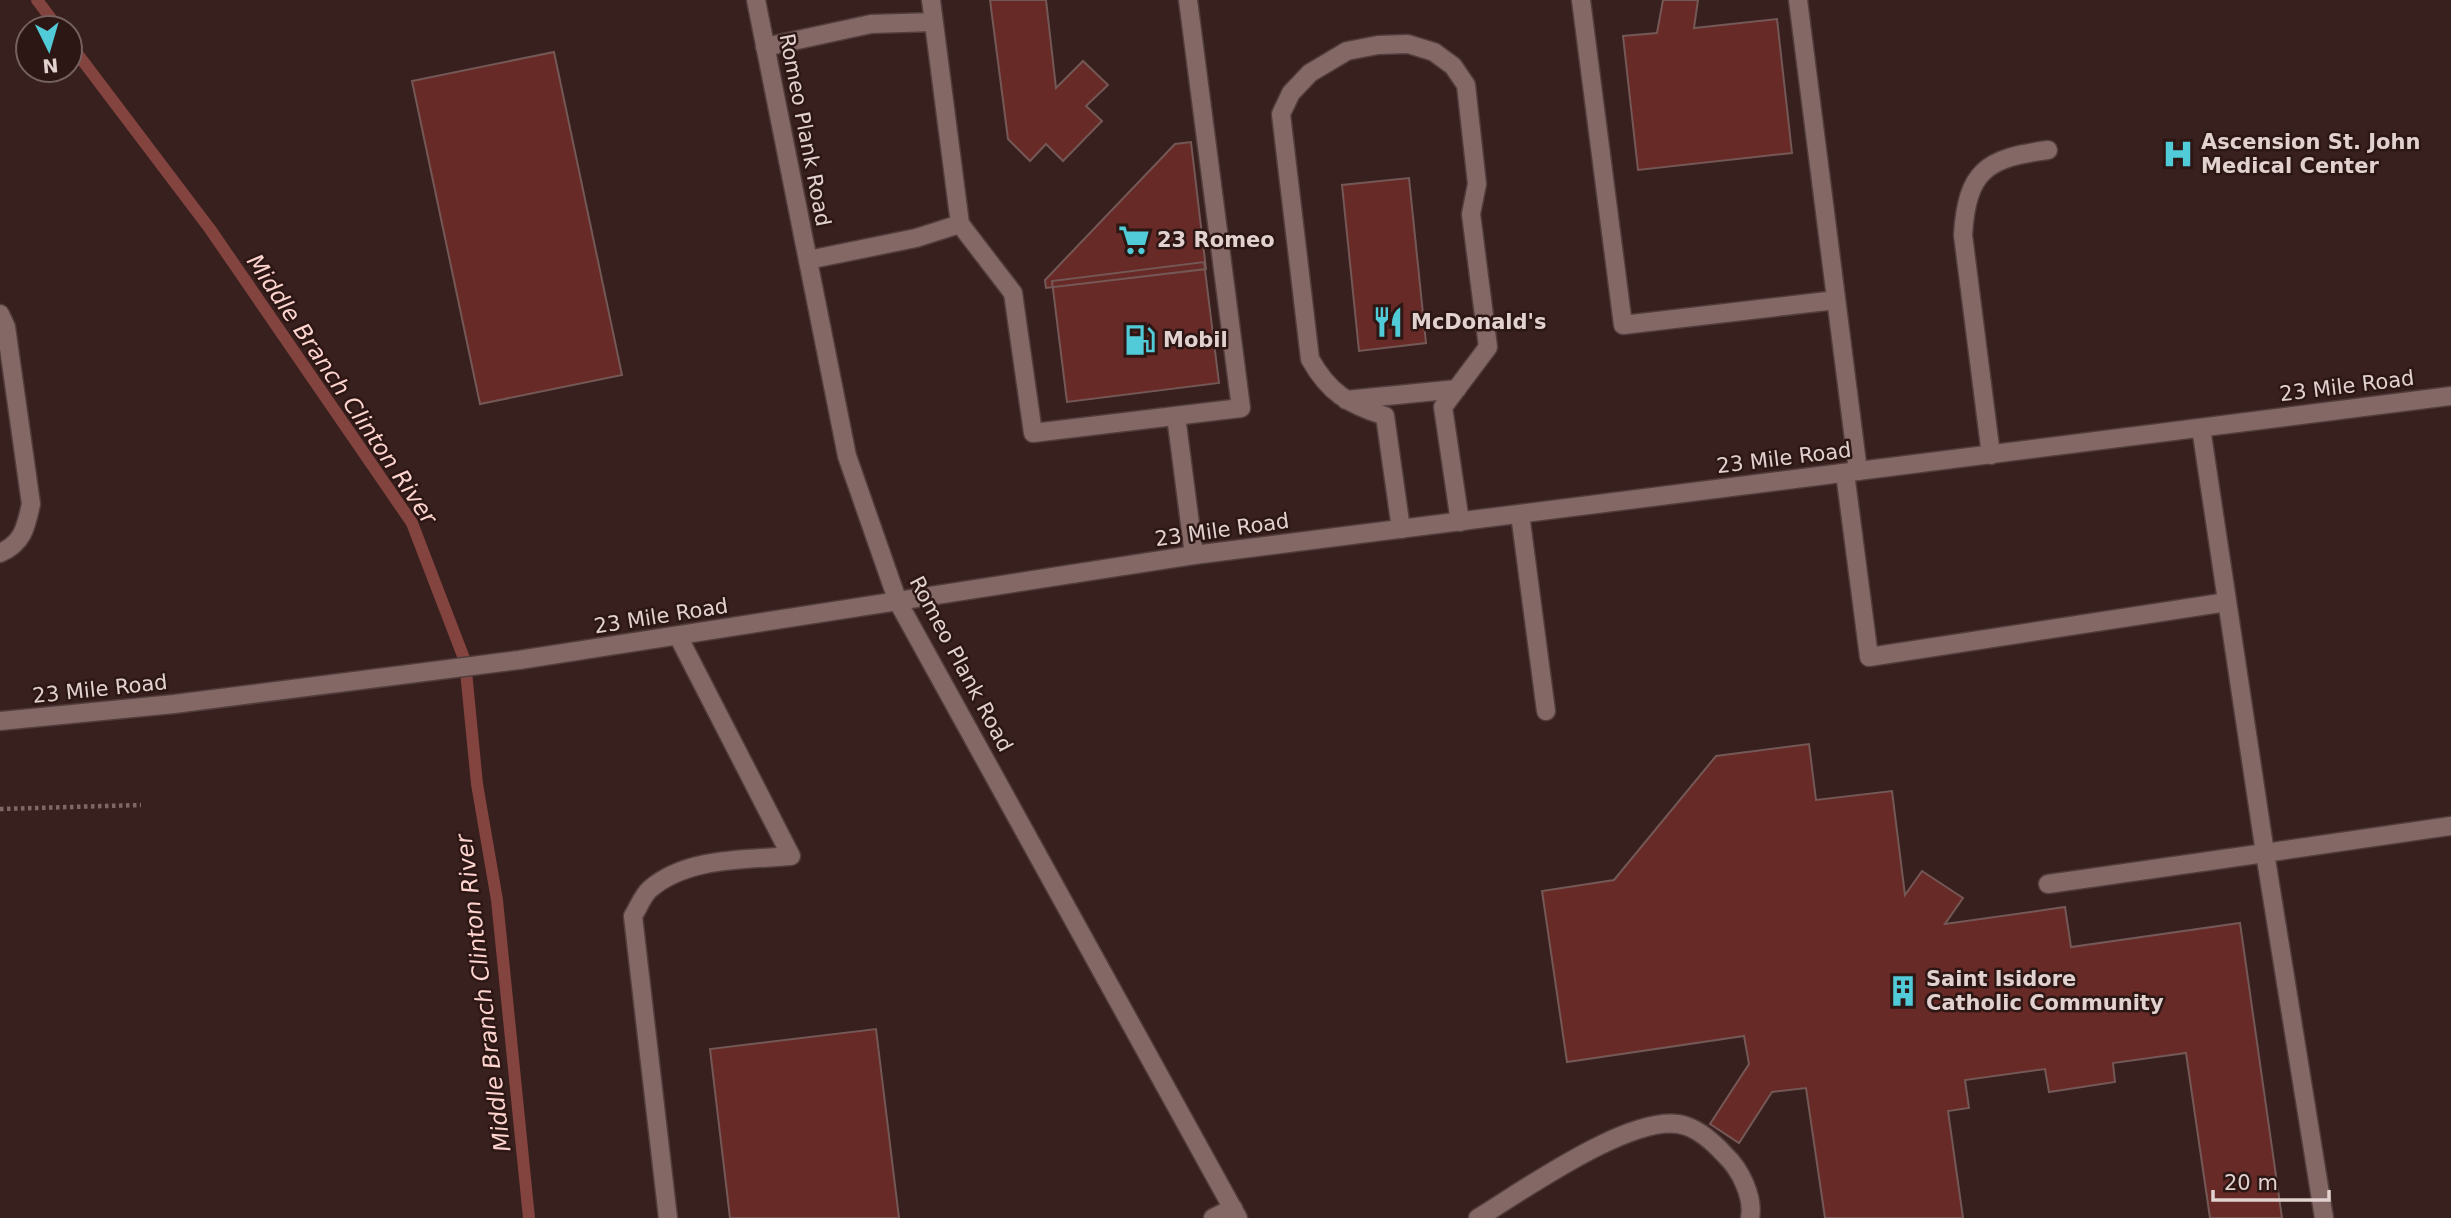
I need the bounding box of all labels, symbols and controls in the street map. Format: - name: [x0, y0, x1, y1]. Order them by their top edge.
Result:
- north arrow: [14, 14, 84, 84]
- street label: Romeo Plank Road: [775, 32, 835, 228]
- text: N: [42, 54, 59, 78]
- place label: Ascension St. John Medical Center: [2201, 130, 2420, 178]
- hospital icon: Ascension St. John Medical Center: [2161, 137, 2195, 171]
- supermarket icon: 23 Romeo: [1117, 223, 1151, 257]
- place label: 23 Romeo: [1157, 228, 1275, 252]
- water label: Middle Branch Clinton River: [242, 249, 443, 530]
- restaurant icon: McDonald's: [1371, 305, 1405, 339]
- place label: McDonald's: [1411, 310, 1547, 334]
- fuel station icon: Mobil: [1123, 323, 1157, 357]
- place label: Mobil: [1163, 328, 1228, 352]
- street label: 23 Mile Road: [2278, 366, 2416, 406]
- street label: 23 Mile Road: [1715, 438, 1853, 478]
- street label: 23 Mile Road: [1153, 509, 1291, 551]
- street label: Romeo Plank Road: [904, 572, 1018, 756]
- street label: 23 Mile Road: [592, 594, 730, 638]
- street label: 23 Mile Road: [31, 670, 169, 708]
- water label: Middle Branch Clinton River: [450, 831, 515, 1153]
- place label: Saint Isidore Catholic Community: [1926, 967, 2164, 1015]
- building icon: Saint Isidore Catholic Community: [1886, 974, 1920, 1008]
- scale bar: [2213, 1158, 2328, 1202]
- text: 20 m: [2224, 1171, 2278, 1195]

